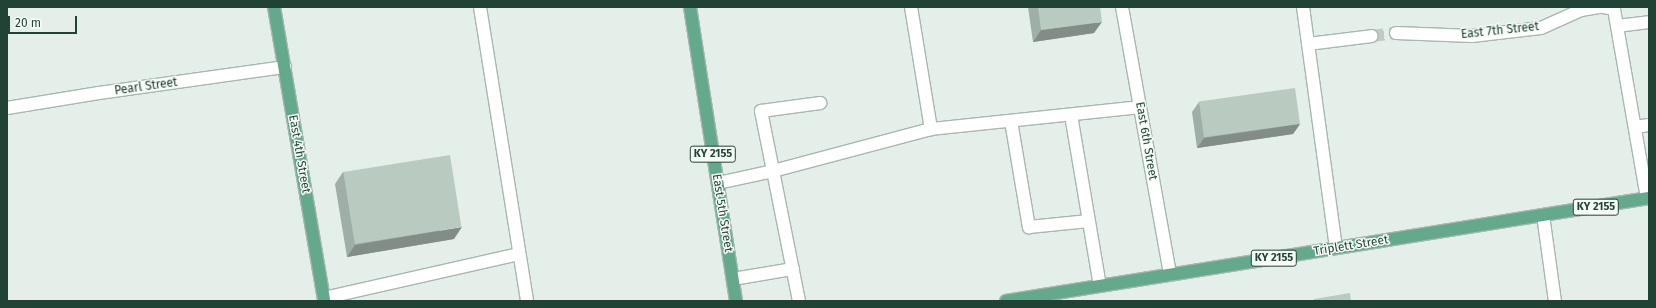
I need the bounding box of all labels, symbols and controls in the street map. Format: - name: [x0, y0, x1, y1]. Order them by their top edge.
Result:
- scale bar: [10, 8, 79, 34]
- text: 20 m: [15, 16, 41, 30]
- street label: East 7th Street: [1460, 20, 1540, 42]
- street label: Pearl Street: [114, 75, 178, 99]
- street label: East 6th Street: [1132, 101, 1160, 181]
- street label: East 4th Street: [285, 114, 313, 194]
- road number: KY 2155: [689, 145, 737, 163]
- street label: East 5th Street: [709, 173, 735, 253]
- road number: KY 2155: [1572, 198, 1620, 216]
- street label: Triplett Street: [1313, 233, 1389, 259]
- road number: KY 2155: [1250, 249, 1298, 267]

